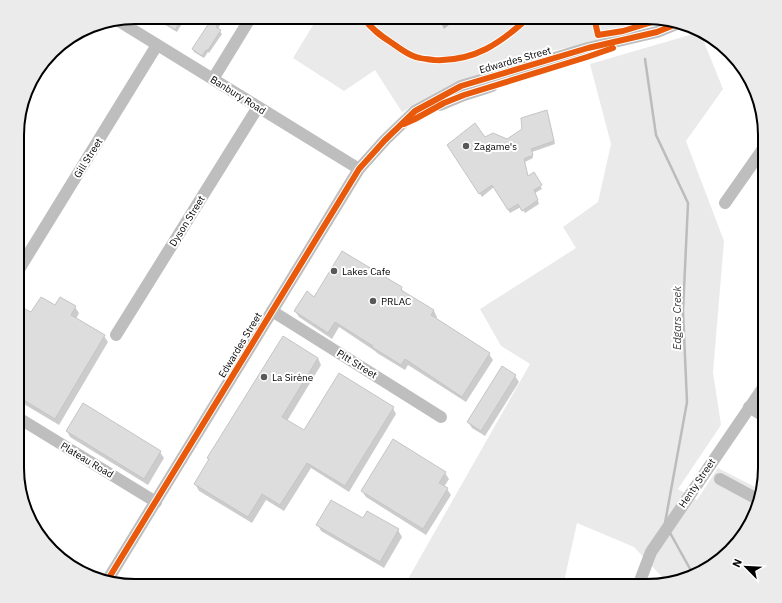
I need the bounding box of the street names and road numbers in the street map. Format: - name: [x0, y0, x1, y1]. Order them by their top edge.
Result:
- street label: Edwardes Street: [478, 43, 553, 76]
- street label: Banbury Road: [208, 73, 268, 117]
- street label: Gill Street: [71, 135, 106, 180]
- street label: Dyson Street: [166, 193, 208, 249]
- street label: Edwardes Street: [215, 310, 265, 380]
- street label: Pitt Street: [334, 346, 380, 382]
- street label: Plateau Road: [58, 439, 116, 481]
- street label: Henty Street: [676, 456, 718, 510]

